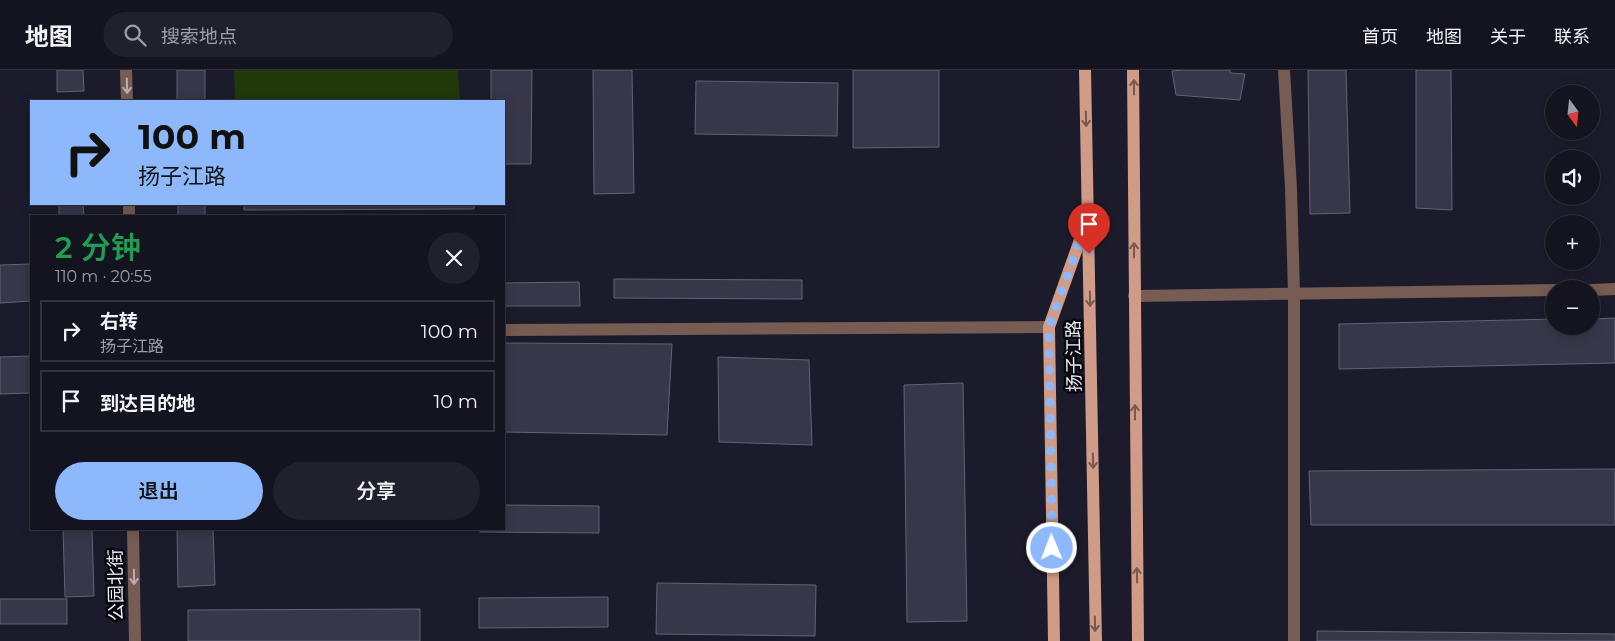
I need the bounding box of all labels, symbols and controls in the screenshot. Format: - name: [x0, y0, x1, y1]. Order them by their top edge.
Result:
- search box: [103, 12, 453, 57]
- icon: search: [121, 21, 149, 49]
- text: 地图: [25, 22, 73, 51]
- text: 搜索地点: [161, 25, 237, 48]
- text: 首页: [1362, 26, 1398, 48]
- text: 地图: [1426, 26, 1462, 48]
- text: 关于: [1490, 26, 1526, 48]
- text: 联系: [1554, 26, 1590, 48]
- one-way arrow: [122, 77, 131, 93]
- one-way arrow: [1129, 80, 1139, 96]
- north arrow: [1545, 85, 1600, 140]
- map controls: [1545, 85, 1600, 335]
- one-way arrow: [1081, 110, 1091, 126]
- text: 100 m: [138, 115, 246, 158]
- icon: right: [55, 120, 120, 185]
- button: sound: [1545, 150, 1600, 205]
- text: 扬子江路: [138, 163, 226, 190]
- pin: [1068, 203, 1110, 254]
- icon: arrive: [1075, 210, 1103, 238]
- button: +: [1545, 215, 1600, 270]
- text: 2 分钟: [55, 229, 141, 266]
- button: close: [428, 232, 480, 284]
- one-way arrow: [1129, 242, 1139, 258]
- text: 110 m · 20:55: [55, 267, 152, 286]
- button: −: [1545, 280, 1600, 335]
- one-way arrow: [1085, 290, 1095, 306]
- text: 右转: [100, 310, 138, 333]
- icon: right: [57, 317, 85, 345]
- text: 100 m: [421, 320, 478, 343]
- street label: 扬子江路: [1062, 320, 1086, 392]
- text: 扬子江路: [100, 337, 164, 356]
- icon: arrive: [57, 387, 85, 415]
- text: 10 m: [433, 390, 478, 413]
- text: 到达目的地: [100, 392, 195, 415]
- one-way arrow: [1130, 405, 1140, 421]
- one-way arrow: [1088, 452, 1098, 469]
- button: 退出: [55, 462, 263, 520]
- button: 分享: [273, 462, 480, 520]
- position arrow: [1025, 521, 1077, 573]
- street label: 公园北街: [104, 549, 128, 621]
- one-way arrow: [1132, 567, 1142, 584]
- one-way arrow: [129, 569, 139, 585]
- one-way arrow: [1090, 615, 1100, 631]

